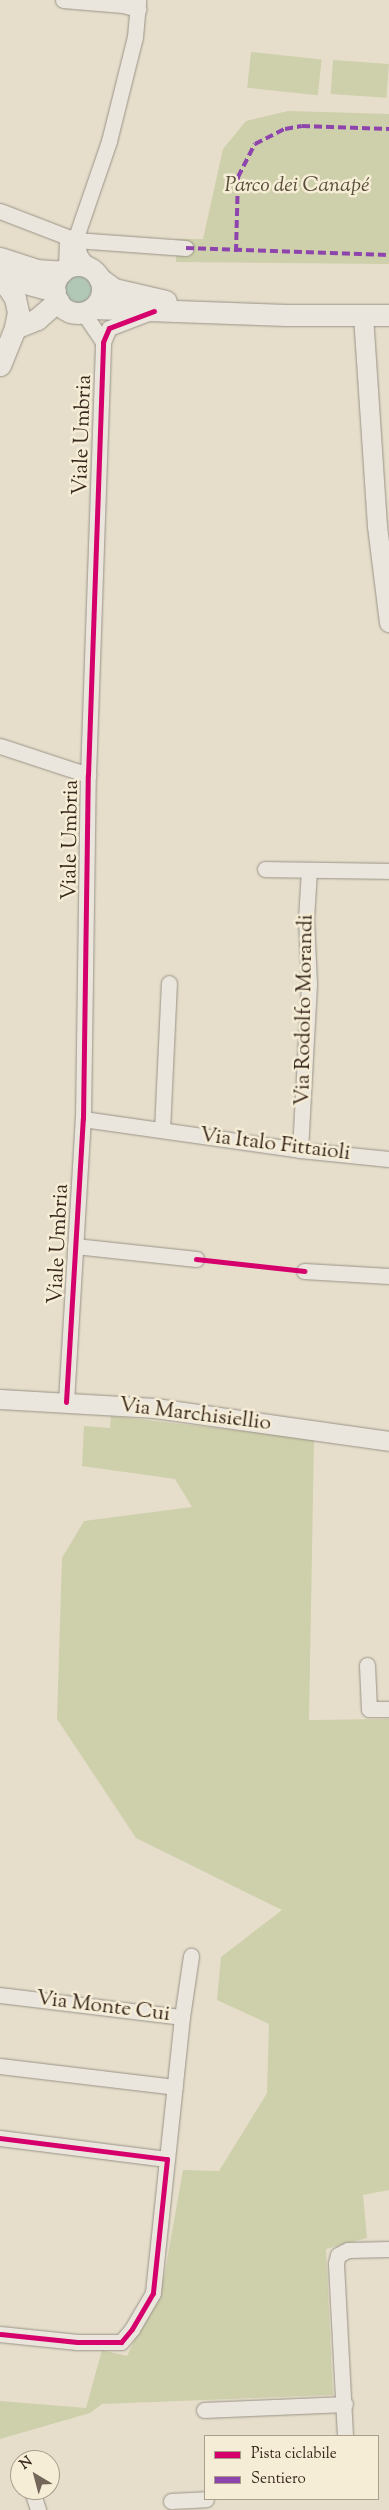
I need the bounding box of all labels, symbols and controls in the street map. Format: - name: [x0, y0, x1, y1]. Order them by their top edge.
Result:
- park label: Parco dei Canapé: [224, 173, 370, 199]
- street label: Viale Umbria: [68, 374, 98, 496]
- street label: Viale Umbria: [57, 780, 85, 900]
- street label: Via Rodolfo Morandi: [291, 914, 319, 1106]
- street label: Via Italo Fittaioli: [198, 1123, 352, 1167]
- street label: Viale Umbria: [43, 1183, 75, 1305]
- street label: Via Marchisiellio: [118, 1393, 272, 1437]
- street label: Via Monte Cui: [35, 1986, 171, 2028]
- legend: [204, 2435, 379, 2500]
- text: Pista ciclabile: [251, 2444, 337, 2465]
- north arrow: [10, 2450, 60, 2500]
- text: N: [16, 2452, 37, 2475]
- text: Sentiero: [251, 2469, 306, 2490]

